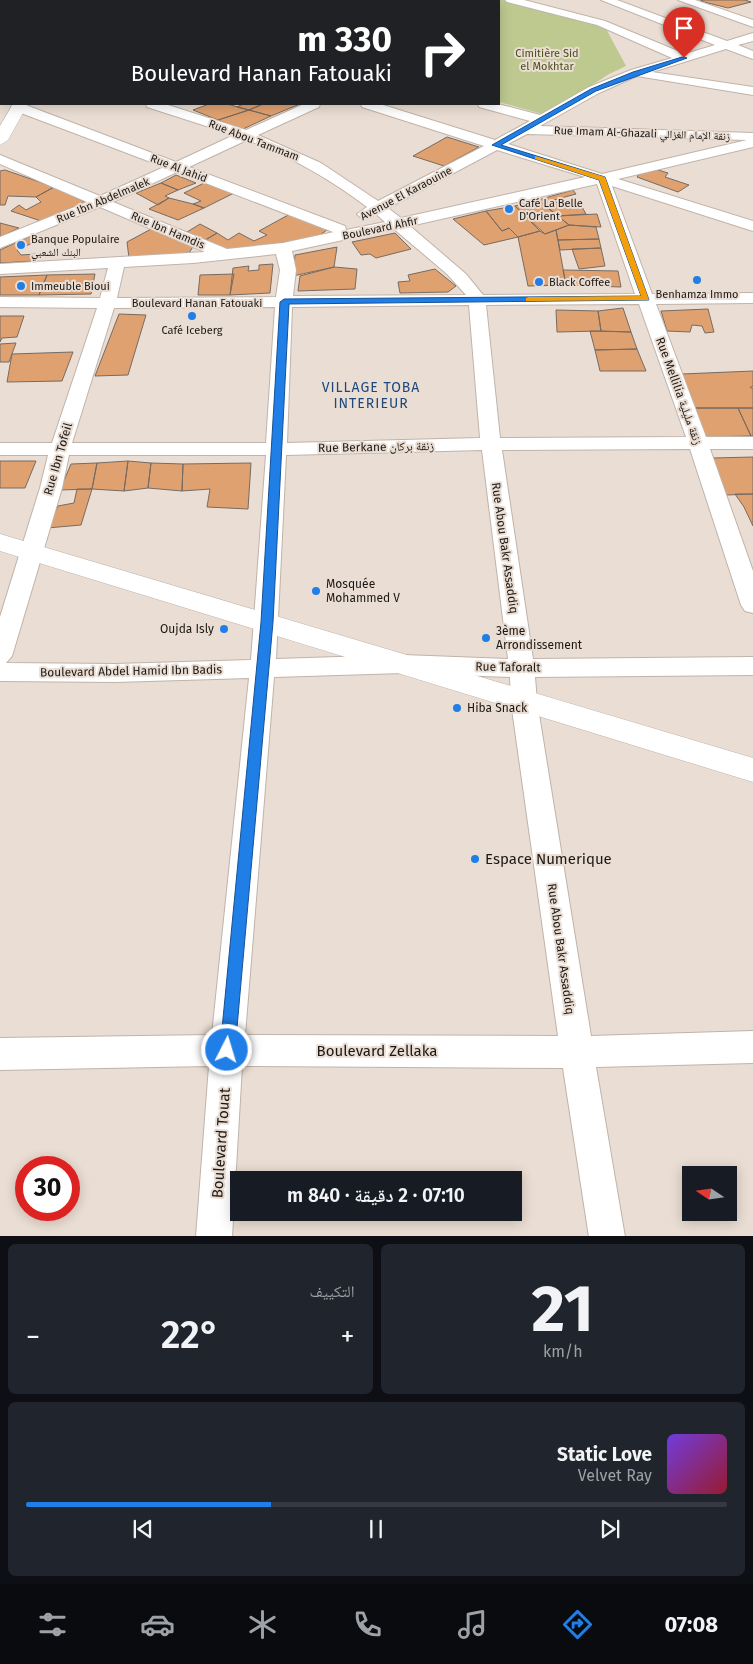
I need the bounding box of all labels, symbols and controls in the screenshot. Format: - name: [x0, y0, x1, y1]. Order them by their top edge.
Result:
- pin: [663, 7, 705, 58]
- icon: arrive: [670, 14, 698, 42]
- text: 330 m: [297, 18, 392, 60]
- icon: right: [410, 20, 475, 85]
- park label: Cimitière Sid el Mokhtar: [515, 47, 579, 73]
- text: Boulevard Hanan Fatouaki: [131, 60, 392, 87]
- street label: Rue Abou Tammam: [207, 117, 301, 164]
- street label: Rue Imam Al-Ghazali زنقة الإمام الغزالي: [554, 124, 730, 145]
- street label: Rue Al Jahid: [149, 152, 209, 185]
- street label: Avenue El Karaouine: [358, 164, 454, 223]
- street label: Rue Ibn Abdelmalek: [55, 175, 152, 226]
- place label: Café La Belle D'Orient: [519, 197, 583, 223]
- marker: Café La Belle D'Orient: [503, 203, 515, 215]
- street label: Rue Ibn Hamdis: [129, 209, 207, 252]
- street label: Boulevard Ahfir: [341, 214, 420, 243]
- place label: Banque Populaire البنك الشعبي: [31, 233, 120, 261]
- marker: Banque Populaire البنك الشعبي: [15, 239, 27, 251]
- marker: Benhamza Immo: [691, 274, 703, 286]
- marker: Black Coffee: [533, 276, 545, 288]
- place label: Black Coffee: [549, 276, 610, 289]
- marker: Immeuble Bioui: [15, 280, 27, 292]
- place label: Immeuble Bioui: [31, 280, 110, 293]
- place label: Benhamza Immo: [655, 288, 739, 301]
- street label: Boulevard Hanan Fatouaki: [132, 297, 262, 310]
- marker: Café Iceberg: [186, 310, 198, 322]
- place label: Café Iceberg: [161, 324, 223, 337]
- street label: Rue Mellilia زنقة مليلية: [653, 335, 705, 447]
- district label: VILLAGE TOBA INTERIEUR: [322, 379, 420, 412]
- street label: Rue Ibn Tofeil: [41, 421, 75, 497]
- street label: Rue Berkane زنقة بركان: [318, 439, 435, 455]
- street label: Rue Abou Bakr Assaddiq: [489, 482, 521, 614]
- place label: Mosquée Mohammed V: [326, 577, 400, 605]
- marker: Mosquée Mohammed V: [310, 585, 322, 597]
- place label: Oujda Isly: [160, 622, 214, 636]
- marker: Oujda Isly: [218, 623, 230, 635]
- place label: 3ème Arrondissement: [496, 624, 583, 652]
- marker: 3ème Arrondissement: [480, 632, 492, 644]
- street label: Rue Taforalt: [475, 659, 542, 675]
- street label: Boulevard Abdel Hamid Ibn Badis: [40, 662, 223, 680]
- place label: Hiba Snack: [467, 701, 528, 715]
- marker: Hiba Snack: [451, 702, 463, 714]
- place label: Espace Numerique: [485, 850, 612, 868]
- marker: Espace Numerique: [469, 853, 481, 865]
- street label: Rue Abou Bakr Assaddiq: [545, 883, 577, 1015]
- position arrow: [200, 1023, 252, 1075]
- street label: Boulevard Zellaka: [317, 1042, 437, 1060]
- street label: Boulevard Touat: [208, 1087, 234, 1199]
- speed limit sign: 30: [15, 1156, 80, 1221]
- north arrow: [682, 1166, 738, 1221]
- map controls: [682, 1166, 737, 1221]
- text: 07:10 · 2 دقيقة · 840 m: [287, 1184, 465, 1207]
- text: 21: [532, 1270, 594, 1348]
- text: التكييف: [310, 1282, 355, 1301]
- text: 22°: [161, 1312, 220, 1358]
- text: −: [26, 1320, 40, 1353]
- text: +: [341, 1320, 355, 1353]
- text: km/h: [543, 1342, 583, 1361]
- text: Static Love: [557, 1443, 652, 1466]
- text: Velvet Ray: [578, 1466, 652, 1485]
- icon: previous: [129, 1515, 157, 1543]
- icon: pause: [362, 1515, 390, 1543]
- icon: next: [596, 1515, 624, 1543]
- icon: filters: [35, 1607, 70, 1642]
- icon: car: [140, 1607, 175, 1642]
- icon: climate: [245, 1607, 280, 1642]
- icon: phone: [350, 1607, 385, 1642]
- icon: music: [455, 1607, 490, 1642]
- icon: directions: [560, 1607, 595, 1642]
- text: 07:08: [664, 1611, 718, 1638]

